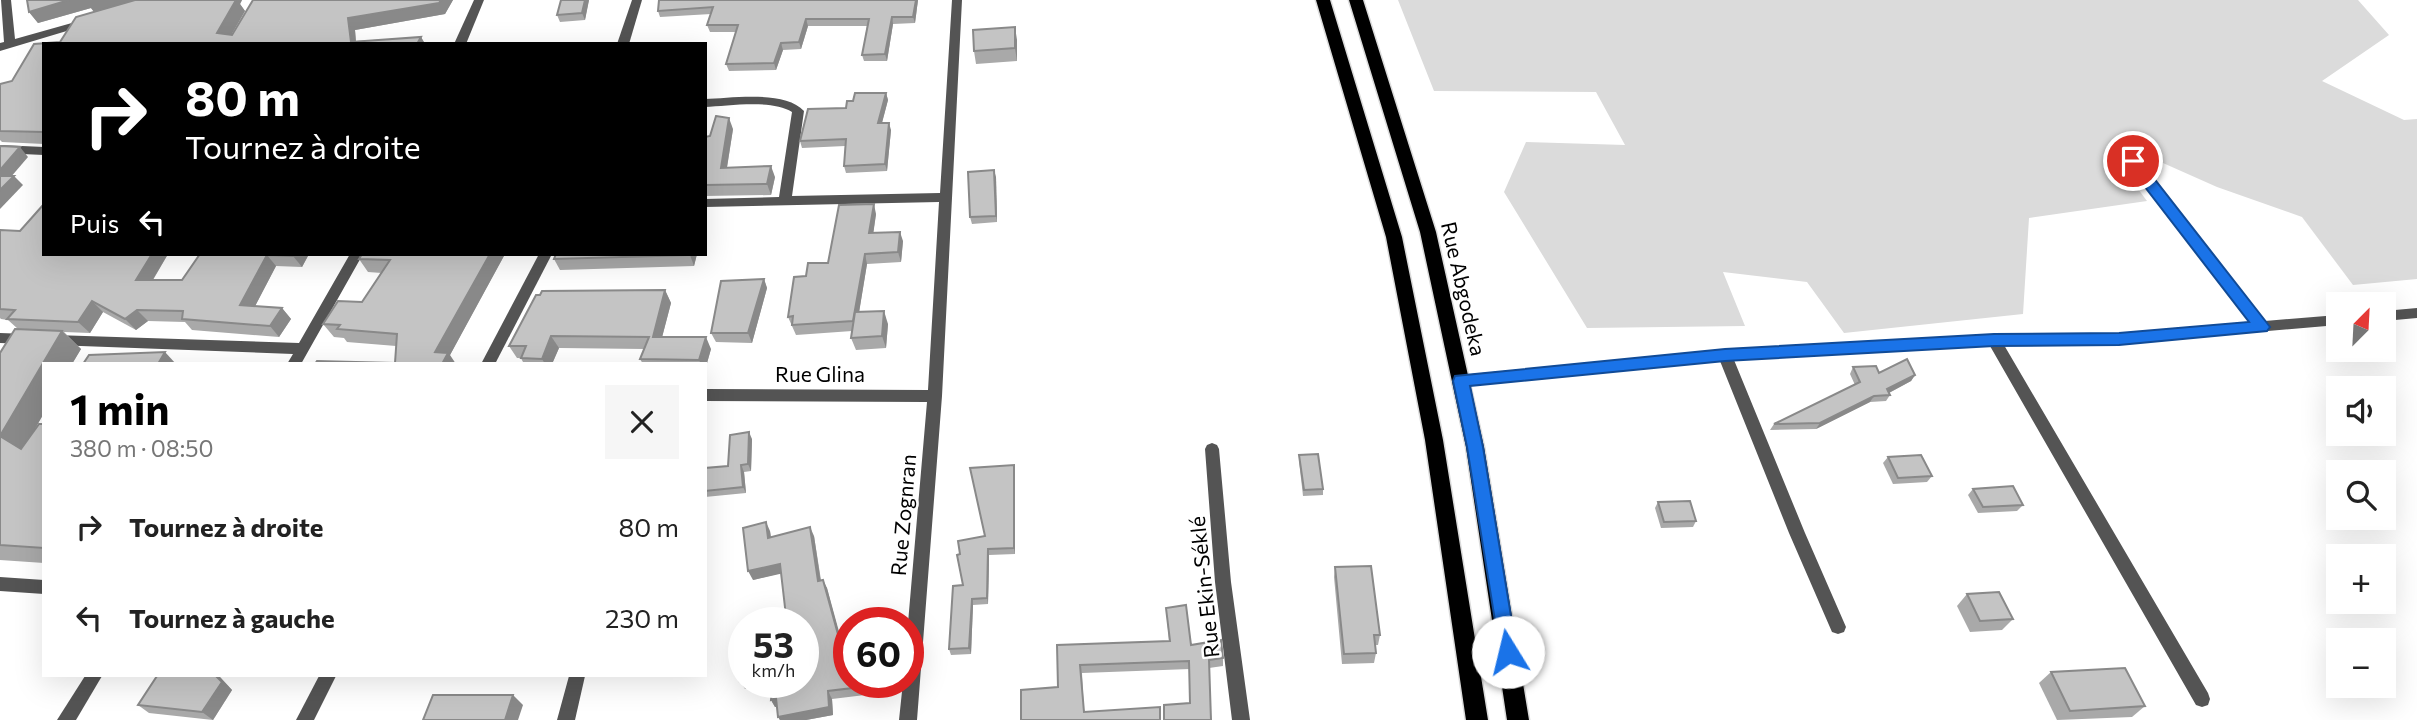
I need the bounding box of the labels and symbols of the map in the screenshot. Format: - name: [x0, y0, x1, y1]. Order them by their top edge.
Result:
- pin: [2103, 131, 2163, 191]
- street label: Rue Abgodeka: [1437, 219, 1492, 358]
- north arrow: [2326, 292, 2396, 362]
- street label: Rue Glina: [775, 361, 865, 386]
- street label: Rue Zognran: [885, 453, 920, 577]
- street label: Rue Ekin-Séklé: [1184, 515, 1223, 659]
- speed limit sign: 60: [833, 607, 924, 698]
- position arrow: [1471, 615, 1545, 689]

